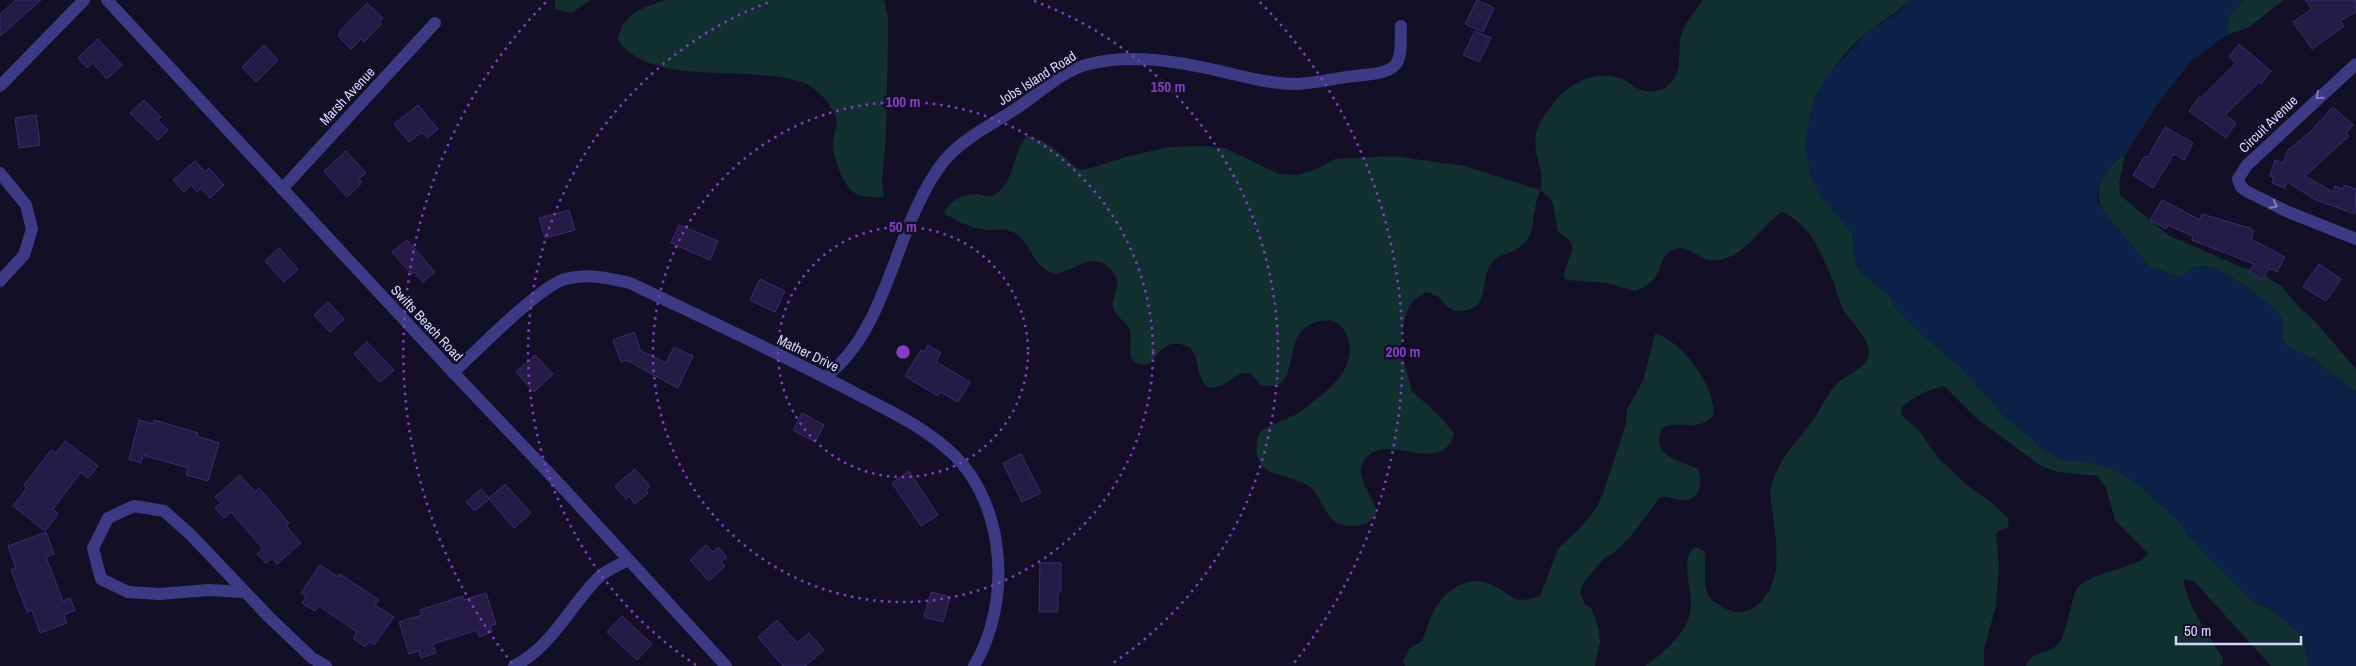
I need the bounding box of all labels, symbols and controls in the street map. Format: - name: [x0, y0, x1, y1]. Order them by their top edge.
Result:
- street label: Jobs Island Road: [995, 47, 1079, 109]
- street label: Marsh Avenue: [315, 63, 379, 129]
- text: 150 m: [1151, 76, 1185, 97]
- one-way arrow: [2316, 90, 2325, 99]
- text: 100 m: [886, 91, 920, 112]
- street label: Circuit Avenue: [2235, 91, 2301, 157]
- one-way arrow: [2268, 199, 2277, 209]
- text: 50 m: [889, 216, 917, 237]
- street label: Swifts Beach Road: [387, 281, 467, 365]
- street label: Mather Drive: [774, 330, 842, 376]
- text: 200 m: [1386, 341, 1420, 362]
- centre of rings: [894, 343, 912, 361]
- scale bar: [2176, 614, 2301, 646]
- text: 50 m: [2184, 620, 2211, 641]

